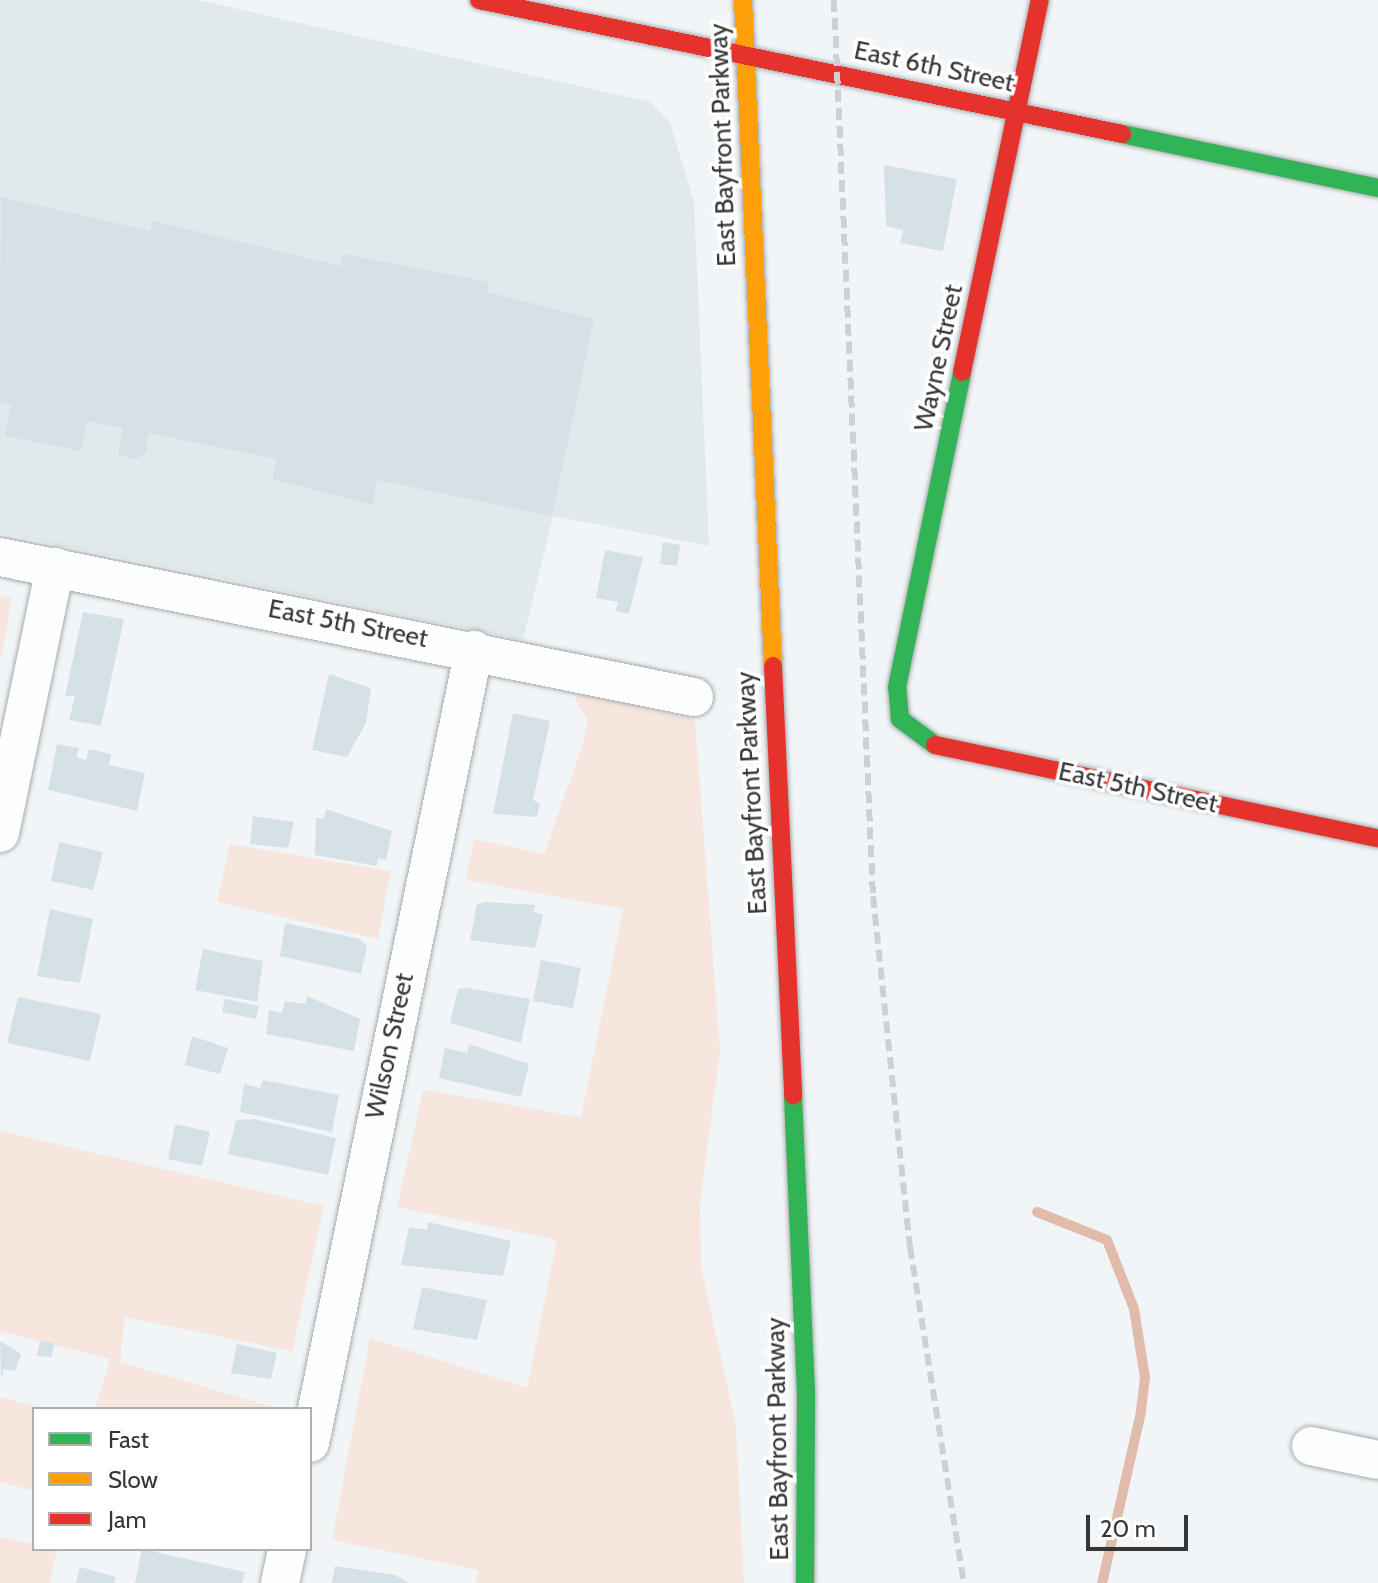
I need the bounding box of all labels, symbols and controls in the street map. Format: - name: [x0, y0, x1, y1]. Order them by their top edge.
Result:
- street label: East Bayfront Parkway: [703, 23, 743, 267]
- street label: East 6th Street: [851, 35, 1017, 99]
- street label: Wayne Street: [908, 282, 970, 434]
- street label: East 5th Street: [266, 593, 430, 655]
- street label: East Bayfront Parkway: [730, 671, 774, 915]
- street label: East 5th Street: [1056, 756, 1220, 820]
- street label: Wilson Street: [359, 970, 421, 1122]
- street label: East Bayfront Parkway: [760, 1317, 796, 1561]
- legend: [32, 1407, 312, 1551]
- text: Fast: [108, 1425, 149, 1454]
- text: Slow: [108, 1465, 158, 1494]
- scale bar: [1090, 1499, 1192, 1549]
- text: Jam: [108, 1505, 146, 1534]
- text: 20 m: [1100, 1514, 1156, 1543]

